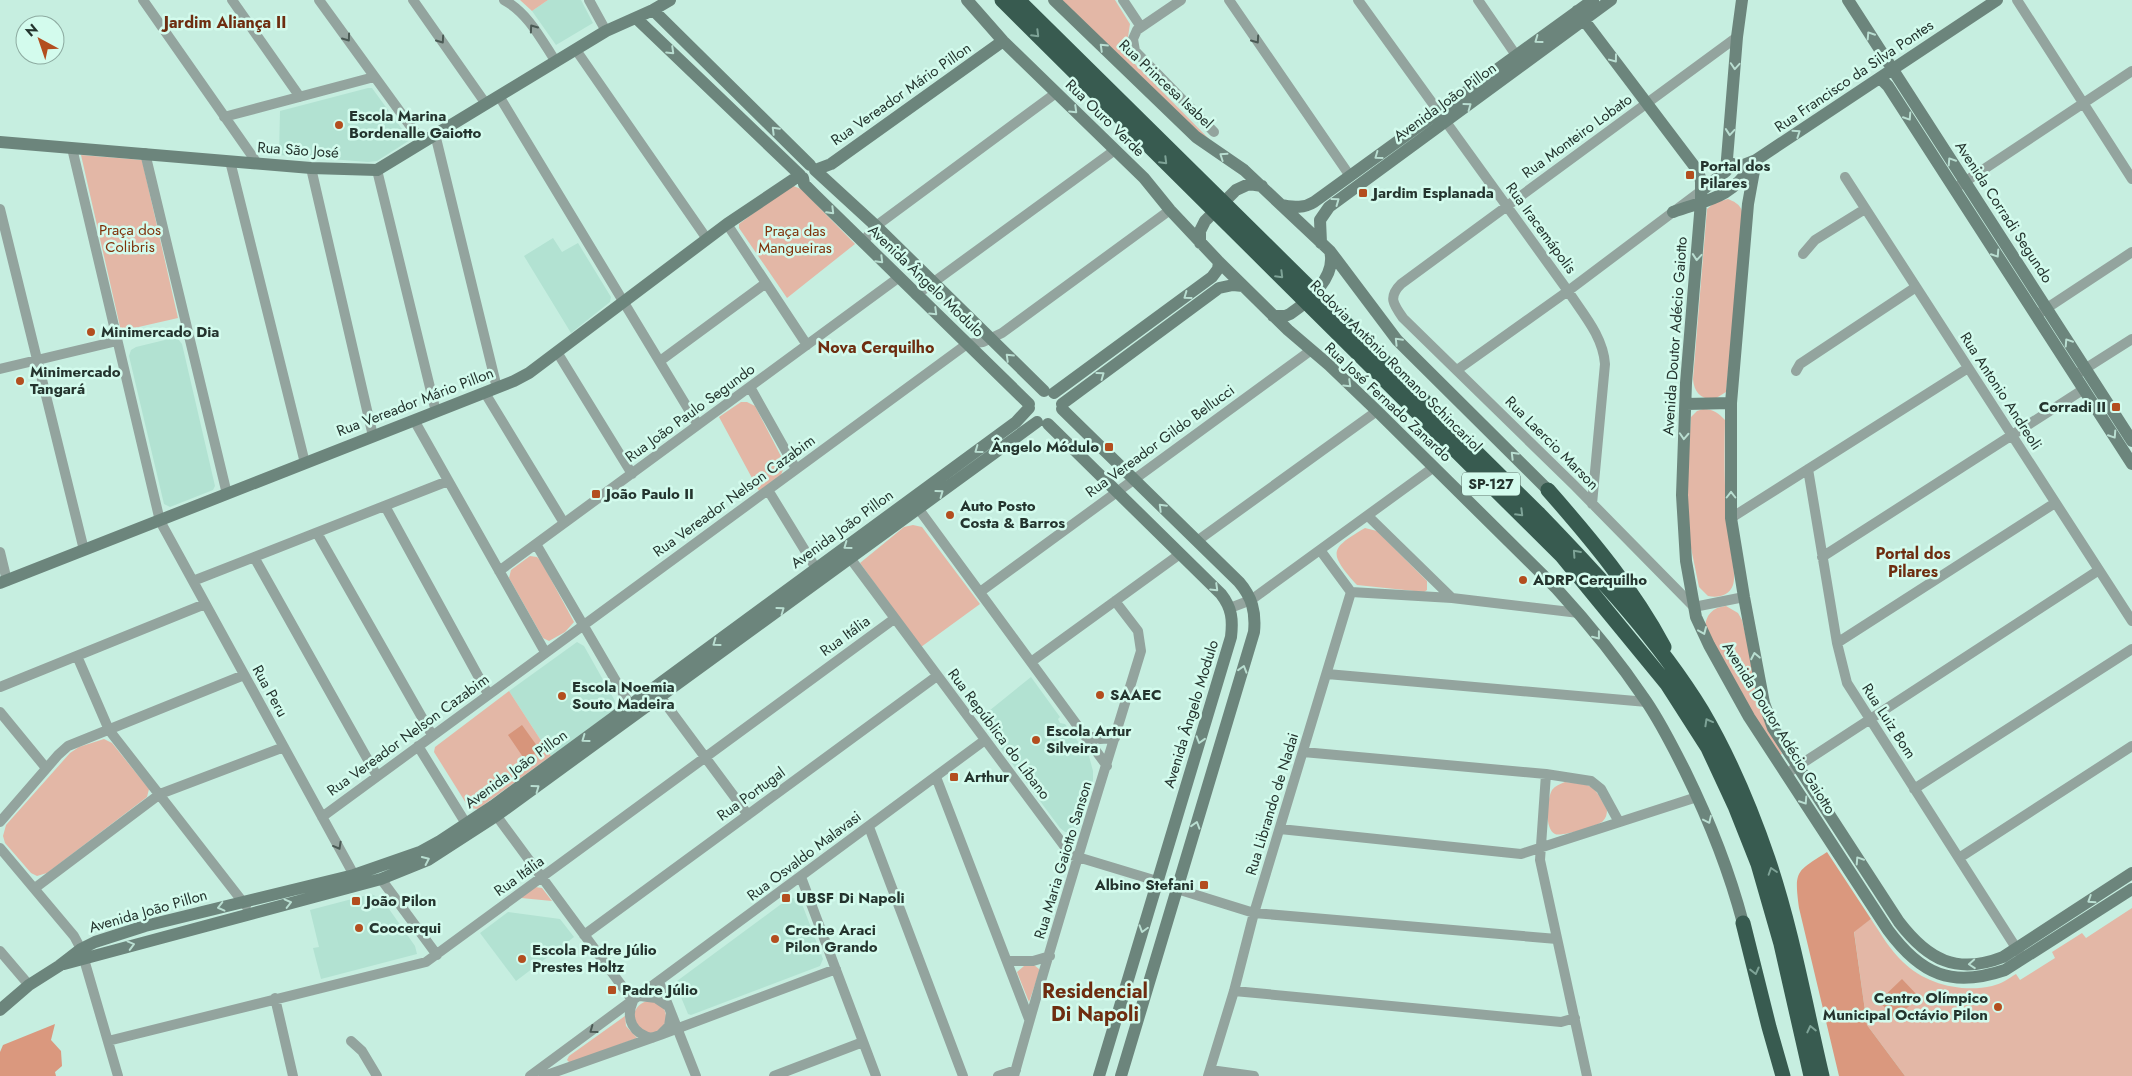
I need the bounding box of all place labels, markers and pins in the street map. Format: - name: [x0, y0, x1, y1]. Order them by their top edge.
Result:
- place label: Escola Marina Bordenalle Gaiotto: [349, 105, 482, 144]
- marker: Escola Marina Bordenalle Gaiotto: [333, 119, 345, 131]
- place label: Portal dos Pilares: [1700, 155, 1770, 194]
- marker: Portal dos Pilares: [1684, 169, 1696, 181]
- place label: Jardim Esplanada: [1370, 182, 1494, 204]
- marker: Jardim Esplanada: [1357, 187, 1369, 199]
- place label: Minimercado Dia: [101, 321, 219, 343]
- marker: Minimercado Dia: [85, 326, 97, 338]
- place label: Minimercado Tangará: [30, 361, 121, 400]
- marker: Minimercado Tangará: [14, 375, 26, 387]
- place label: Corradi II: [2039, 396, 2106, 418]
- marker: Corradi II: [2110, 401, 2122, 413]
- place label: Ângelo Módulo: [990, 436, 1099, 458]
- marker: Ângelo Módulo: [1103, 441, 1115, 453]
- place label: João Paulo II: [603, 483, 694, 505]
- marker: João Paulo II: [590, 488, 602, 500]
- place label: Auto Posto Costa & Barros: [959, 495, 1065, 534]
- marker: Auto Posto Costa & Barros: [944, 509, 956, 521]
- place label: ADRP Cerquilho: [1532, 569, 1647, 591]
- marker: ADRP Cerquilho: [1517, 574, 1529, 586]
- place label: Escola Noemia Souto Madeira: [572, 676, 675, 715]
- place label: SAAEC: [1110, 684, 1161, 706]
- marker: SAAEC: [1094, 689, 1106, 701]
- marker: Escola Noemia Souto Madeira: [556, 690, 568, 702]
- place label: Escola Artur Silveira: [1046, 720, 1132, 759]
- marker: Escola Artur Silveira: [1030, 734, 1042, 746]
- place label: Arthur: [963, 766, 1010, 788]
- marker: Arthur: [948, 771, 960, 783]
- place label: Albino Stefani: [1094, 874, 1194, 896]
- marker: Albino Stefani: [1198, 879, 1210, 891]
- place label: UBSF Di Napoli: [796, 887, 905, 909]
- place label: João Pilon: [363, 890, 436, 912]
- marker: UBSF Di Napoli: [780, 892, 792, 904]
- marker: João Pilon: [350, 895, 362, 907]
- place label: Coocerqui: [369, 917, 441, 939]
- place label: Creche Araci Pilon Grando: [785, 919, 878, 958]
- marker: Coocerqui: [353, 922, 365, 934]
- marker: Creche Araci Pilon Grando: [769, 933, 781, 945]
- place label: Escola Padre Júlio Prestes Holtz: [532, 939, 657, 978]
- marker: Escola Padre Júlio Prestes Holtz: [516, 953, 528, 965]
- place label: Padre Júlio: [622, 979, 698, 1001]
- marker: Padre Júlio: [606, 984, 618, 996]
- place label: Centro Olímpico Municipal Octávio Pilon: [1823, 987, 1988, 1026]
- marker: Centro Olímpico Municipal Octávio Pilon: [1992, 1001, 2004, 1013]

